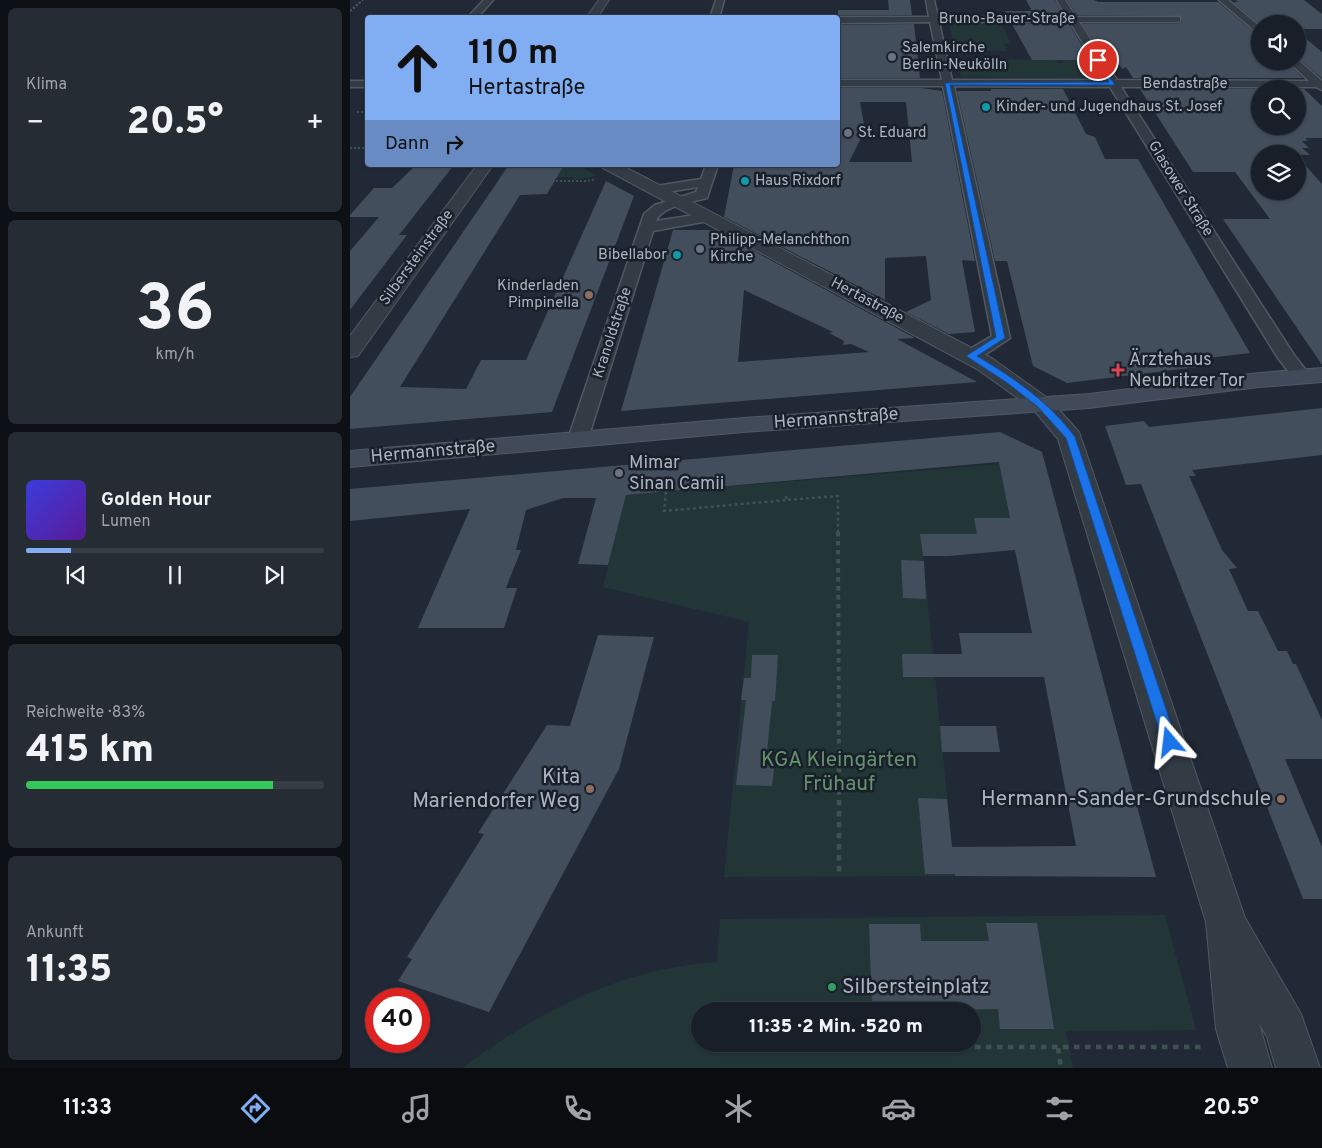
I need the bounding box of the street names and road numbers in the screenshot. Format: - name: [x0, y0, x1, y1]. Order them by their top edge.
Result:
- street label: Bruno-Bauer-Straße: [939, 10, 1075, 29]
- street label: Bendastraße: [1143, 75, 1227, 94]
- street label: Glasower Straße: [1143, 138, 1217, 240]
- street label: Silbersteinstraße: [376, 206, 458, 310]
- street label: Hertastraße: [827, 274, 907, 328]
- street label: Kranoldstraße: [589, 285, 637, 381]
- street label: Hermannstraße: [773, 403, 899, 435]
- street label: Hermannstraße: [370, 435, 496, 469]

